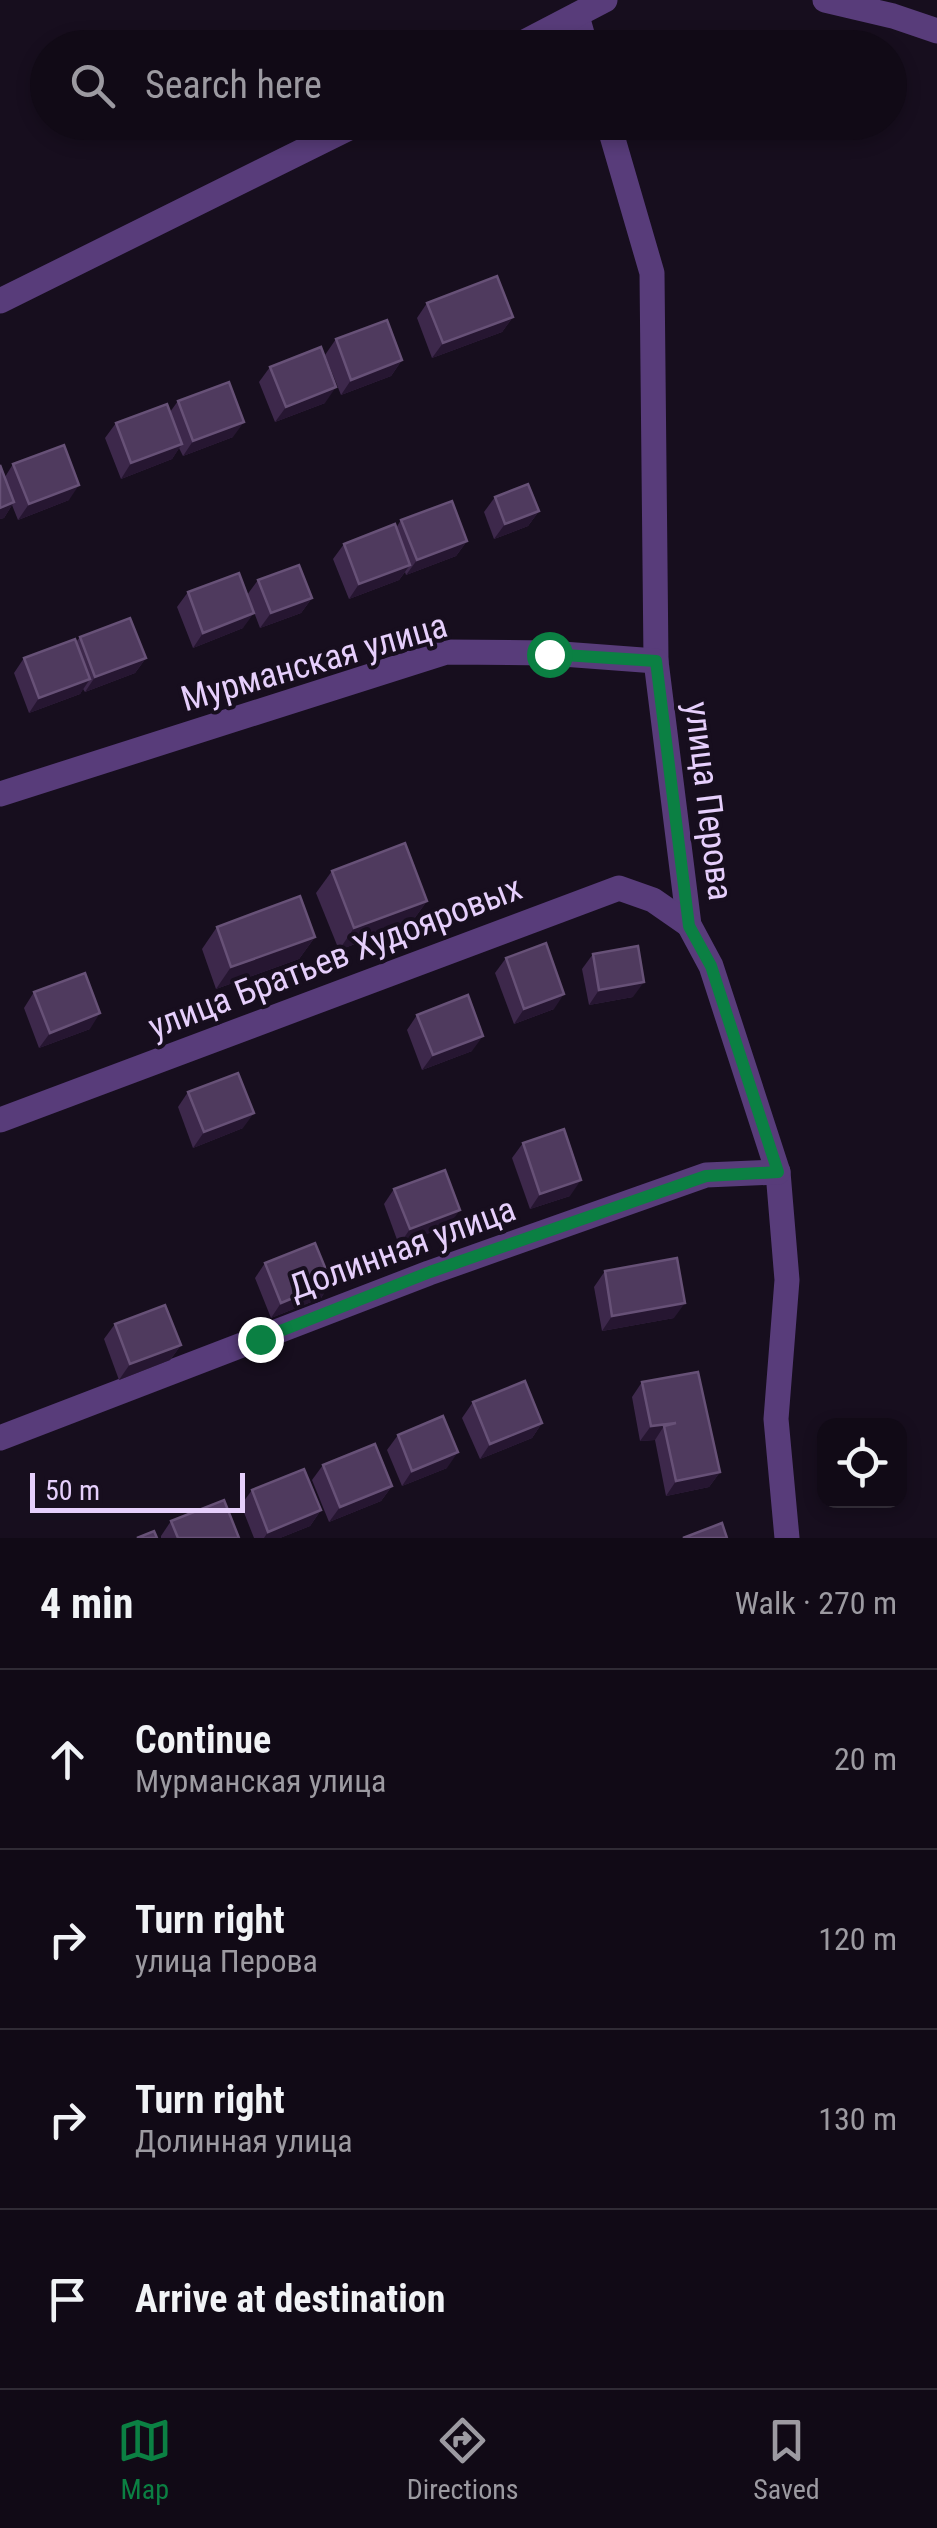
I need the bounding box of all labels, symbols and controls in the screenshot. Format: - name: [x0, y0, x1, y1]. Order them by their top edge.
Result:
- search box: [30, 30, 907, 140]
- icon: search: [65, 58, 120, 113]
- text: Search here: [145, 63, 322, 107]
- street label: Мурманская улица: [176, 605, 452, 720]
- route start: [527, 632, 573, 678]
- street label: улица Перова: [676, 699, 741, 903]
- street label: улица Братьев Худояровых: [143, 867, 528, 1048]
- street label: Долинная улица: [283, 1188, 521, 1308]
- route end: [238, 1317, 284, 1363]
- map controls: [817, 1418, 907, 1508]
- button: locate: [817, 1418, 907, 1508]
- scale bar: [30, 1468, 245, 1512]
- text: 50 m: [45, 1474, 100, 1507]
- text: 4 min: [40, 1579, 133, 1628]
- text: Walk · 270 m: [735, 1584, 897, 1622]
- text: Continue: [135, 1718, 271, 1762]
- icon: ahead: [40, 1732, 95, 1787]
- text: 20 m: [834, 1740, 897, 1778]
- text: Мурманская улица: [135, 1762, 386, 1800]
- text: Turn right: [135, 1898, 285, 1942]
- icon: right: [40, 1912, 95, 1967]
- text: 120 m: [818, 1920, 897, 1958]
- text: улица Перова: [135, 1942, 318, 1980]
- text: Turn right: [135, 2078, 285, 2122]
- icon: right: [40, 2092, 95, 2147]
- text: 130 m: [818, 2100, 897, 2138]
- text: Долинная улица: [135, 2122, 353, 2160]
- icon: arrive: [40, 2272, 95, 2327]
- text: Arrive at destination: [135, 2277, 445, 2321]
- tab: Map: [117, 2413, 172, 2506]
- tab: Directions: [407, 2413, 519, 2506]
- tab: Saved: [753, 2413, 820, 2506]

